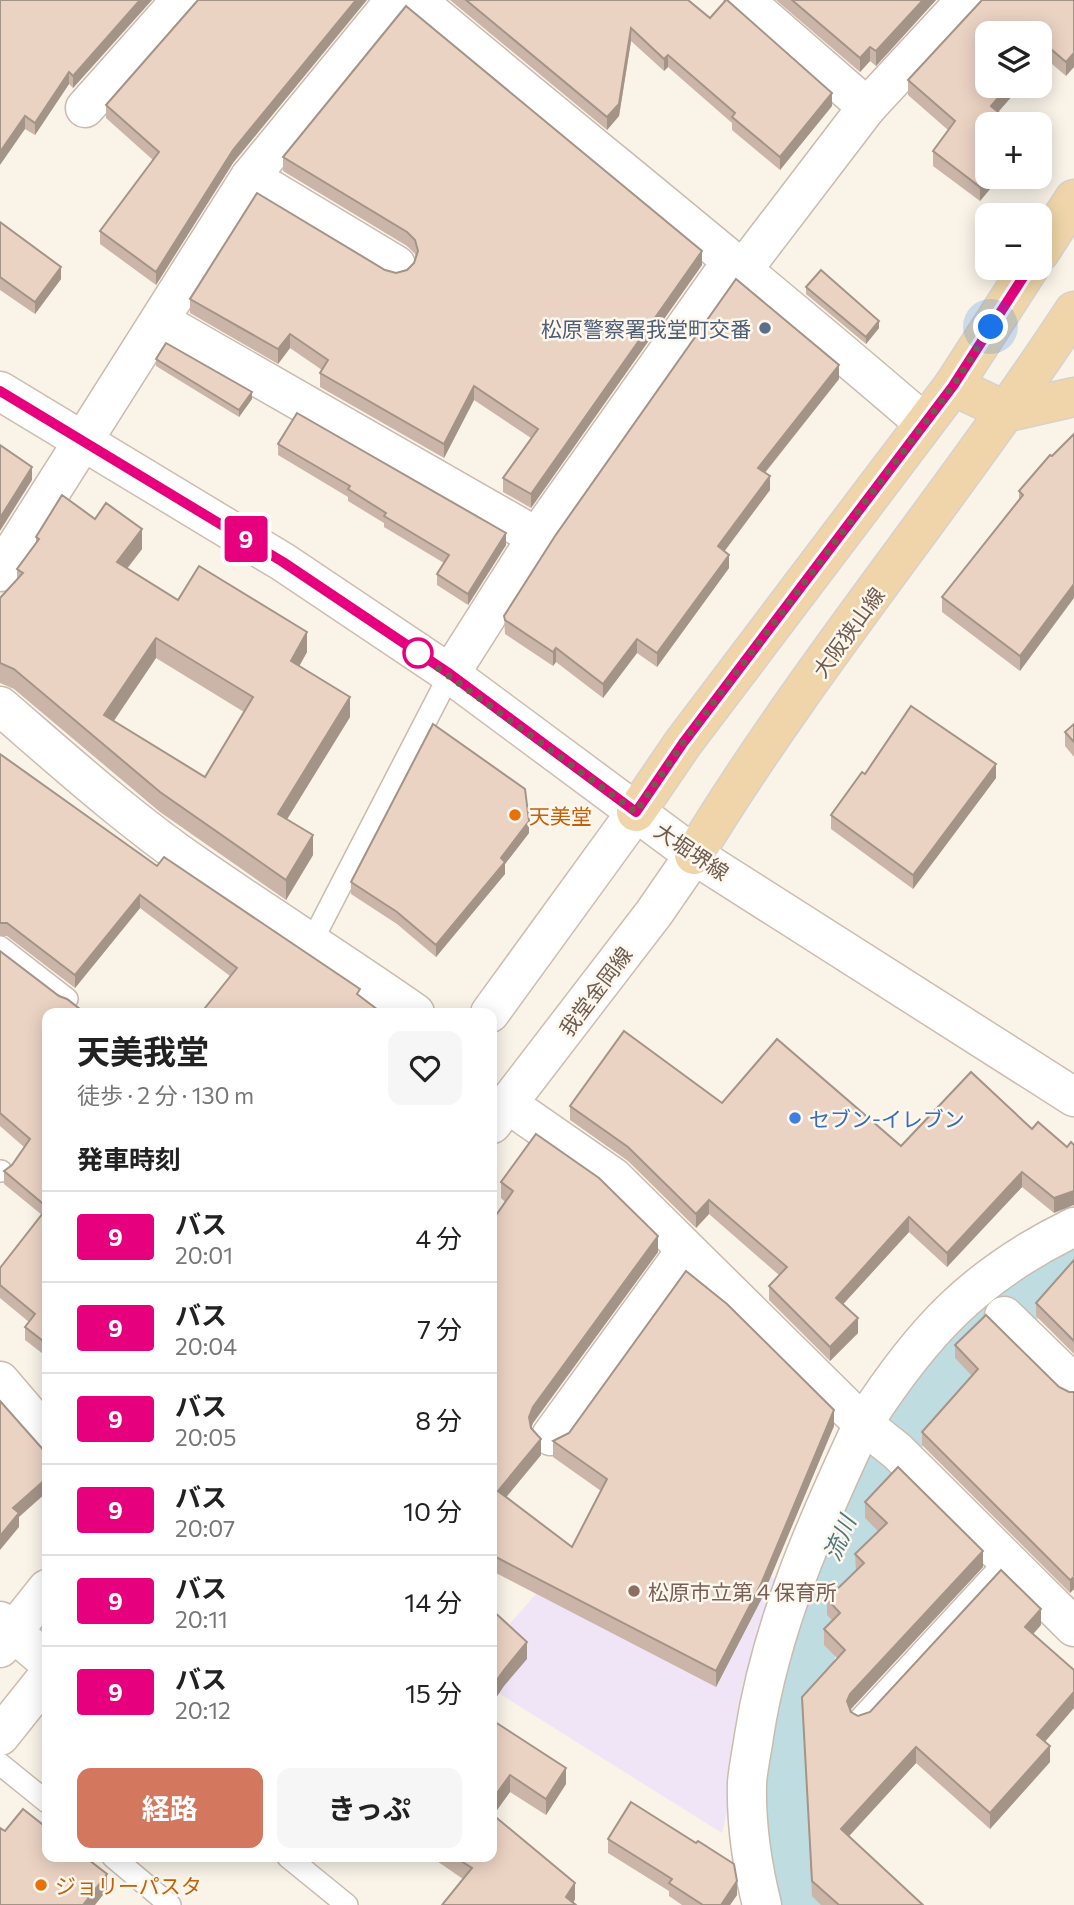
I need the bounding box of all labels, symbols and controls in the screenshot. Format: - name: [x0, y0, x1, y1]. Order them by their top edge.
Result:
- map controls: [975, 21, 1052, 280]
- button: layers: [975, 21, 1052, 98]
- button: +: [975, 112, 1052, 189]
- button: −: [975, 203, 1052, 280]
- your location: [973, 309, 1008, 344]
- place label: 松原警察署我堂町交番: [541, 316, 751, 341]
- marker: 松原警察署我堂町交番: [757, 320, 773, 336]
- line badge: 9: [223, 516, 269, 562]
- text: 9: [239, 524, 253, 553]
- street label: 大阪狭山線: [807, 582, 889, 682]
- unlabelled marker: [403, 638, 433, 668]
- place label: 天美堂: [529, 803, 592, 828]
- marker: 天美堂: [507, 807, 523, 823]
- street label: 大堀堺線: [650, 817, 734, 885]
- street label: 我堂金岡線: [553, 942, 637, 1040]
- text: 天美我堂: [77, 1030, 209, 1071]
- button: heart: [388, 1031, 462, 1105]
- text: 徒歩 · 2 分 · 130 m: [77, 1081, 254, 1109]
- place label: セブン-イレブン: [809, 1106, 965, 1131]
- marker: セブン-イレブン: [787, 1110, 803, 1126]
- text: 発車時刻: [77, 1143, 181, 1174]
- text: バス: [175, 1208, 227, 1239]
- text: 9: [108, 1222, 123, 1251]
- text: 4 分: [415, 1222, 462, 1253]
- text: 20:01: [175, 1241, 233, 1269]
- text: バス: [175, 1299, 227, 1330]
- text: 9: [108, 1313, 123, 1342]
- text: 7 分: [417, 1313, 462, 1344]
- text: 20:04: [175, 1332, 237, 1360]
- text: バス: [175, 1390, 227, 1421]
- text: 9: [108, 1404, 123, 1433]
- text: 8 分: [415, 1404, 462, 1435]
- text: 20:05: [175, 1423, 236, 1451]
- text: バス: [175, 1481, 227, 1512]
- text: 9: [108, 1495, 123, 1524]
- text: 10 分: [403, 1495, 462, 1526]
- water label: 流川: [817, 1509, 862, 1565]
- text: 20:07: [175, 1514, 235, 1542]
- text: バス: [175, 1572, 227, 1603]
- place label: 松原市立第４保育所: [648, 1579, 837, 1604]
- marker: 松原市立第４保育所: [626, 1583, 642, 1599]
- text: 9: [108, 1586, 123, 1615]
- text: 14 分: [404, 1586, 462, 1617]
- text: 20:11: [175, 1605, 228, 1633]
- text: バス: [175, 1663, 227, 1694]
- text: 9: [108, 1677, 123, 1706]
- text: 15 分: [405, 1677, 462, 1708]
- text: 20:12: [175, 1696, 231, 1724]
- button: 経路: [77, 1768, 263, 1848]
- button: きっぷ: [277, 1768, 462, 1848]
- place label: ジョリーパスタ: [55, 1873, 202, 1898]
- marker: ジョリーパスタ: [33, 1877, 49, 1893]

